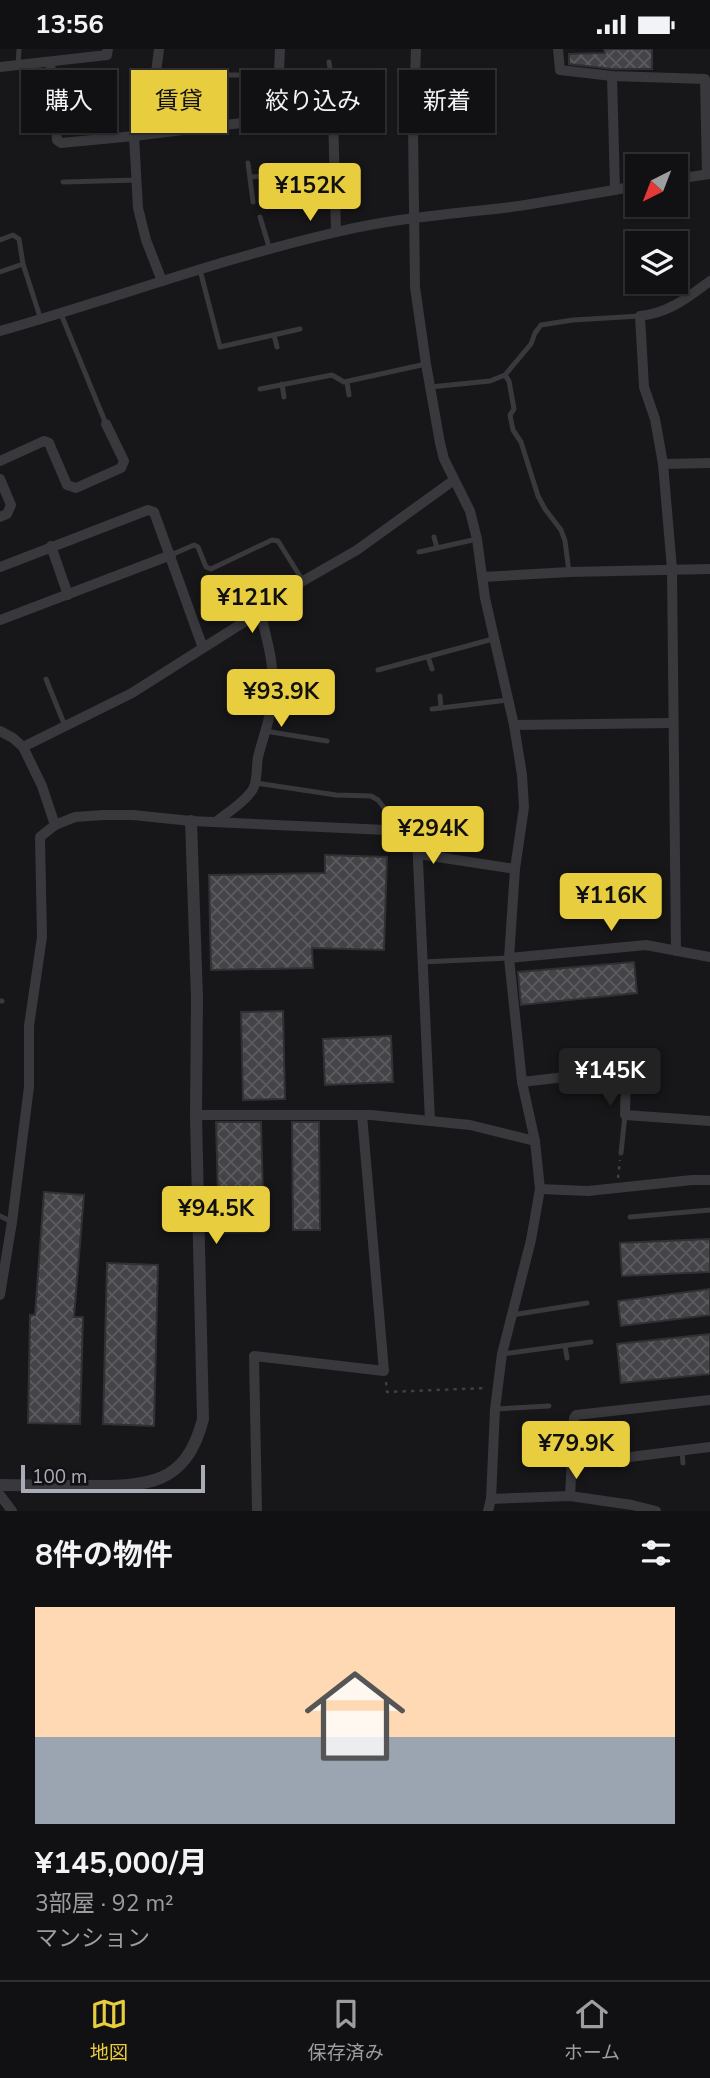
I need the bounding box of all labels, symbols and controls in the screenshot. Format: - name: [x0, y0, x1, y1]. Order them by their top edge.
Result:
- text: 13:56: [35, 7, 104, 42]
- chip: 購入: [21, 70, 117, 133]
- chip: 賃貸: [131, 70, 227, 133]
- chip: 絞り込み: [241, 70, 385, 133]
- chip: 新着: [399, 70, 495, 133]
- north arrow: [625, 154, 688, 217]
- map controls: [625, 154, 688, 294]
- pin: ¥152K: [261, 163, 359, 223]
- text: ¥152K: [275, 170, 345, 201]
- button: layers: [625, 231, 688, 294]
- pin: ¥121K: [203, 575, 301, 635]
- text: ¥121K: [217, 582, 287, 613]
- pin: ¥93.9K: [224, 669, 338, 729]
- text: ¥93.9K: [243, 676, 319, 707]
- pin: ¥294K: [384, 807, 482, 866]
- text: ¥294K: [398, 813, 468, 844]
- pin: ¥116K: [562, 873, 660, 933]
- text: ¥116K: [576, 880, 646, 911]
- pin: ¥145K: [561, 1049, 659, 1108]
- text: ¥145K: [575, 1055, 645, 1086]
- pin: ¥94.5K: [159, 1187, 273, 1246]
- text: ¥94.5K: [178, 1193, 254, 1224]
- pin: ¥79.9K: [519, 1421, 633, 1481]
- text: ¥79.9K: [538, 1428, 614, 1459]
- scale bar: [21, 1462, 205, 1494]
- text: 100 m: [32, 1464, 87, 1490]
- icon: filters: [637, 1534, 675, 1572]
- text: 8件の物件: [35, 1535, 173, 1576]
- icon: home: [292, 1653, 418, 1779]
- text: ¥145,000/月: [35, 1843, 208, 1884]
- text: 3部屋 · 92 m²: [35, 1888, 174, 1919]
- text: マンション: [35, 1923, 150, 1954]
- tab: 地図: [90, 1995, 128, 2066]
- tab: 保存済み: [308, 1995, 384, 2066]
- tab: ホーム: [564, 1995, 620, 2066]

